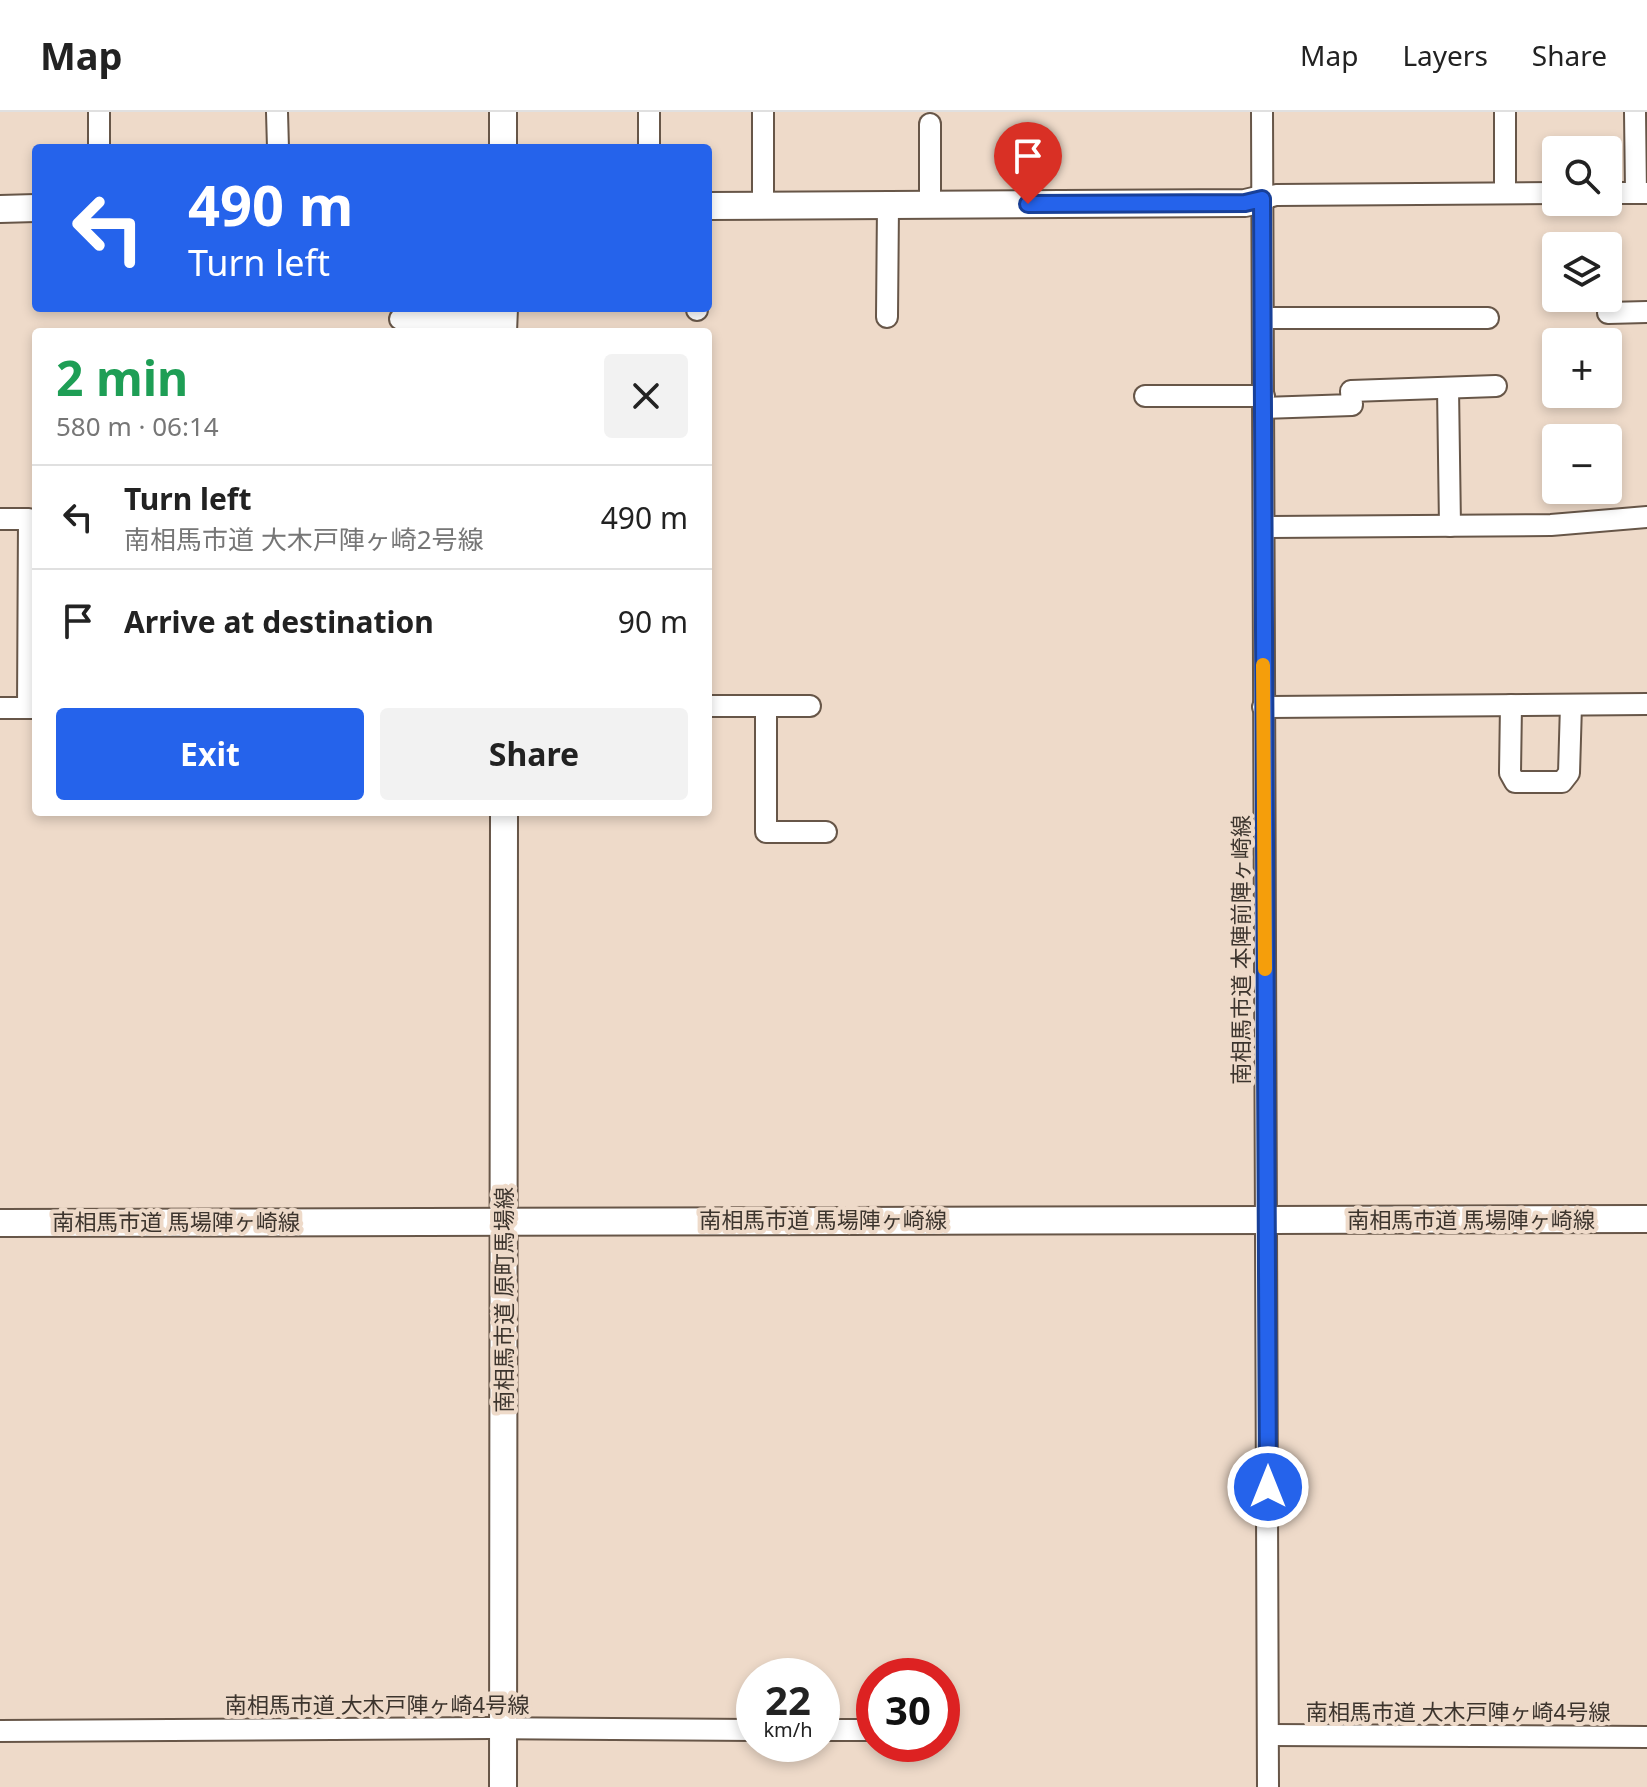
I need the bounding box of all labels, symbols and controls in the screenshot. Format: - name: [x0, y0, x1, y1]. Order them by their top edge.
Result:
- text: Map: [40, 29, 123, 81]
- text: Map: [1300, 36, 1358, 74]
- text: Layers: [1402, 36, 1488, 74]
- text: Share: [1532, 36, 1607, 74]
- pin: [994, 122, 1062, 204]
- icon: arrive: [1006, 134, 1050, 178]
- map controls: [1542, 136, 1622, 504]
- button: search: [1542, 136, 1622, 216]
- text: 490 m: [188, 166, 353, 242]
- icon: left: [56, 176, 160, 280]
- button: layers: [1542, 232, 1622, 312]
- text: Turn left: [188, 238, 330, 287]
- button: +: [1542, 328, 1622, 408]
- text: 2 min: [56, 345, 188, 410]
- button: close: [604, 354, 688, 438]
- text: 580 m · 06:14: [56, 408, 219, 444]
- button: −: [1542, 424, 1622, 504]
- text: Turn left: [124, 478, 252, 519]
- icon: left: [56, 495, 100, 539]
- text: 490 m: [601, 497, 688, 538]
- text: 南相馬市道 大木戸陣ヶ崎2号線: [124, 521, 484, 557]
- icon: arrive: [56, 599, 100, 643]
- text: Arrive at destination: [124, 601, 434, 642]
- text: 90 m: [618, 601, 688, 642]
- button: Exit: [56, 708, 364, 800]
- button: Share: [380, 708, 688, 800]
- street label: 南相馬市道 本陣前陣ヶ崎線: [1225, 815, 1255, 1085]
- street label: 南相馬市道 原町馬場線: [488, 1187, 518, 1413]
- street label: 南相馬市道 馬場陣ヶ崎線: [699, 1204, 947, 1234]
- street label: 南相馬市道 馬場陣ヶ崎線: [1347, 1204, 1595, 1234]
- street label: 南相馬市道 馬場陣ヶ崎線: [52, 1206, 300, 1236]
- position arrow: [1226, 1445, 1310, 1529]
- speed limit sign: 30: [856, 1658, 960, 1762]
- text: 22: [765, 1672, 811, 1727]
- street label: 南相馬市道 大木戸陣ヶ崎4号線: [225, 1689, 529, 1719]
- street label: 南相馬市道 大木戸陣ヶ崎4号線: [1306, 1696, 1610, 1726]
- text: km/h: [763, 1716, 813, 1743]

